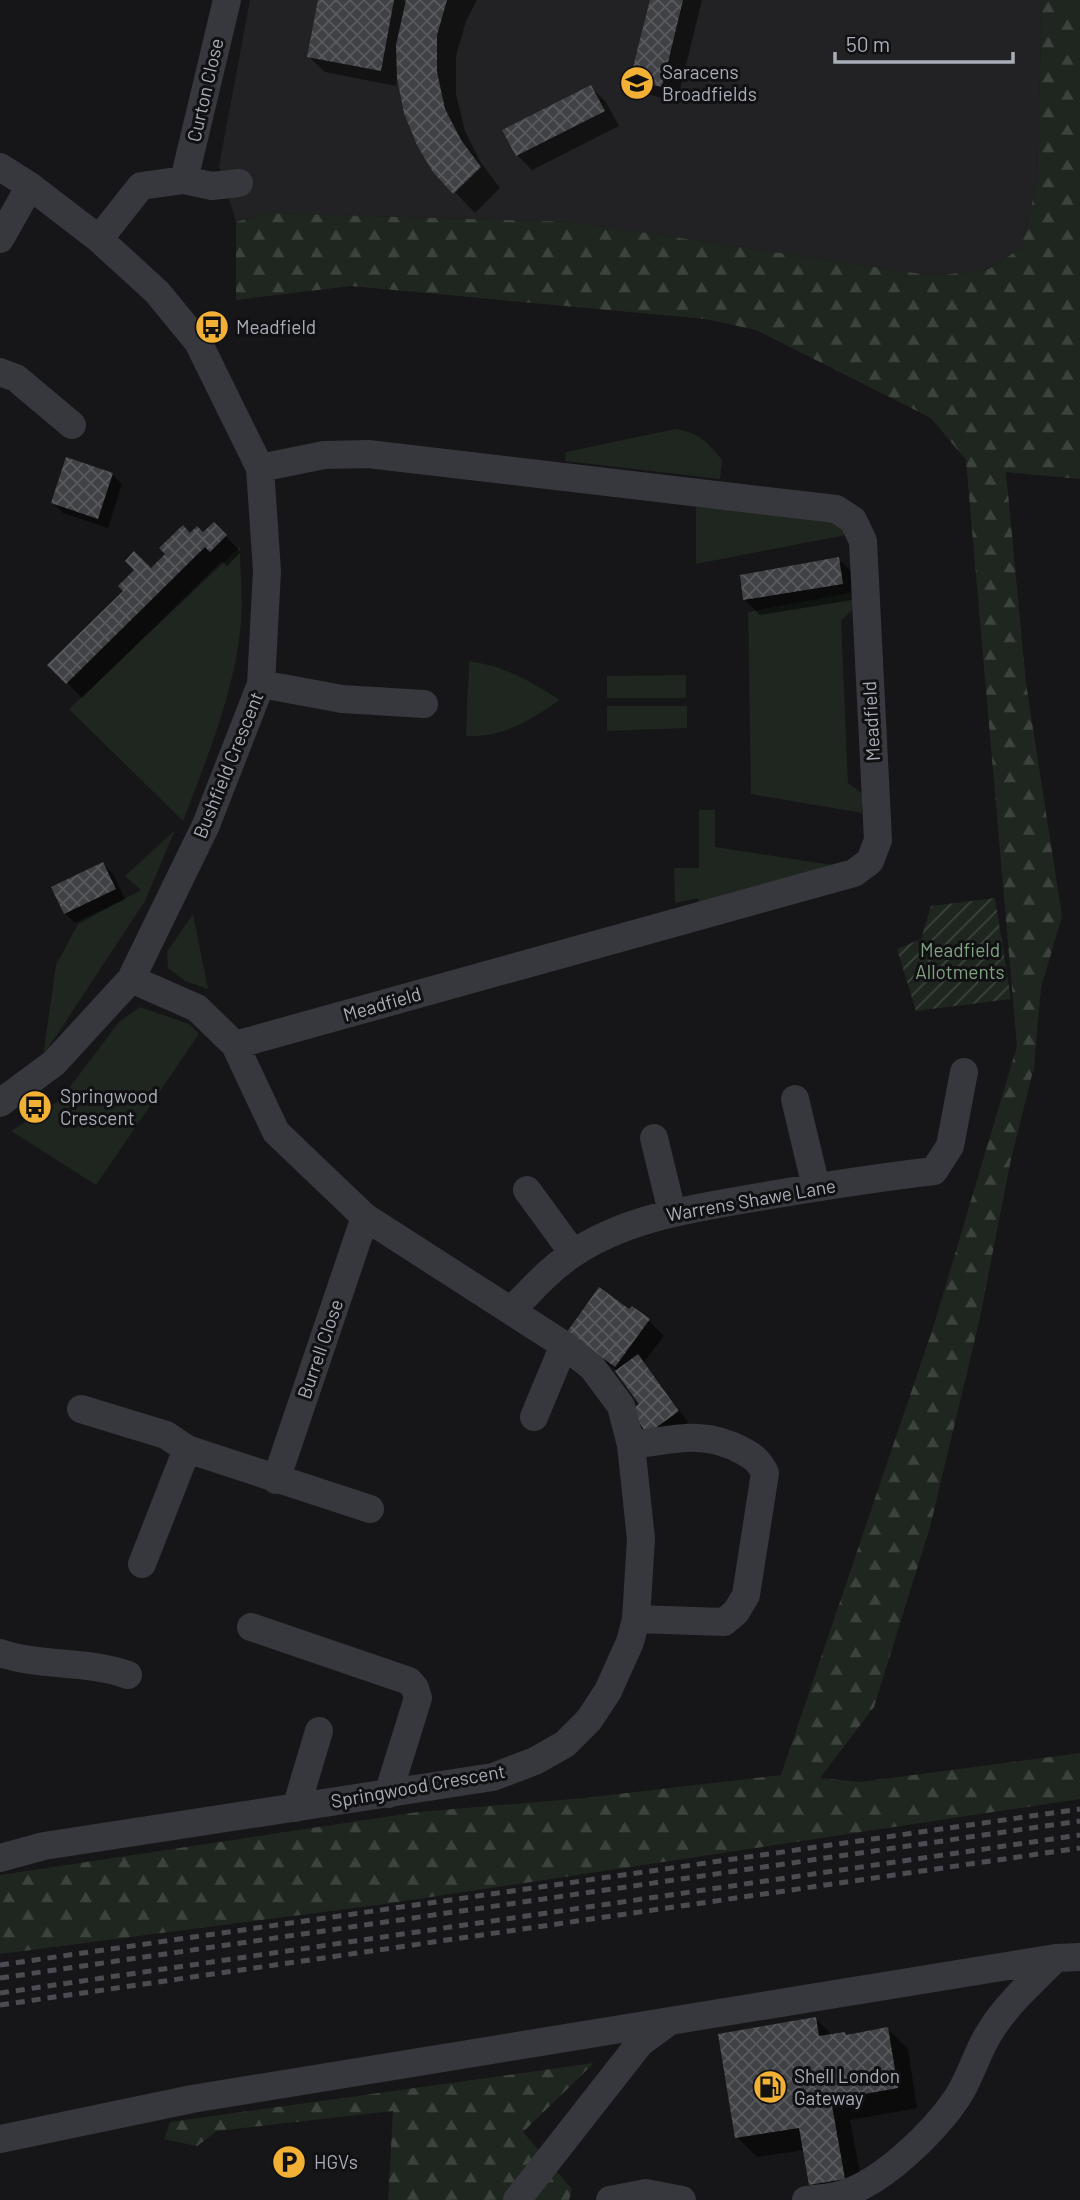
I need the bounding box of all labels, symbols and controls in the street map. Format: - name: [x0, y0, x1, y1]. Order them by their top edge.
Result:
- scale bar: [835, 21, 1014, 65]
- text: 50 m: [846, 31, 890, 56]
- street label: Curton Close: [181, 36, 228, 144]
- place label: Saracens Broadfields: [662, 60, 757, 105]
- school or university icon: Saracens Broadfields: [618, 64, 656, 102]
- bus stop icon: Meadfield: [193, 308, 231, 346]
- place label: Meadfield: [236, 315, 316, 338]
- street label: Meadfield: [857, 680, 884, 762]
- street label: Bushfield Crescent: [188, 688, 267, 841]
- park label: Meadfield Allotments: [915, 938, 1005, 983]
- street label: Meadfield: [340, 981, 424, 1026]
- place label: Springwood Crescent: [60, 1084, 158, 1129]
- bus stop icon: Springwood Crescent: [16, 1088, 54, 1126]
- street label: Warrens Shawe Lane: [664, 1173, 837, 1226]
- street label: Burrell Close: [292, 1296, 347, 1402]
- street label: Springwood Crescent: [329, 1759, 507, 1812]
- place label: Shell London Gateway: [794, 2064, 900, 2109]
- fuel station icon: Shell London Gateway: [751, 2068, 789, 2106]
- parking icon: HGVs: [270, 2143, 308, 2181]
- place label: HGVs: [314, 2150, 358, 2173]

